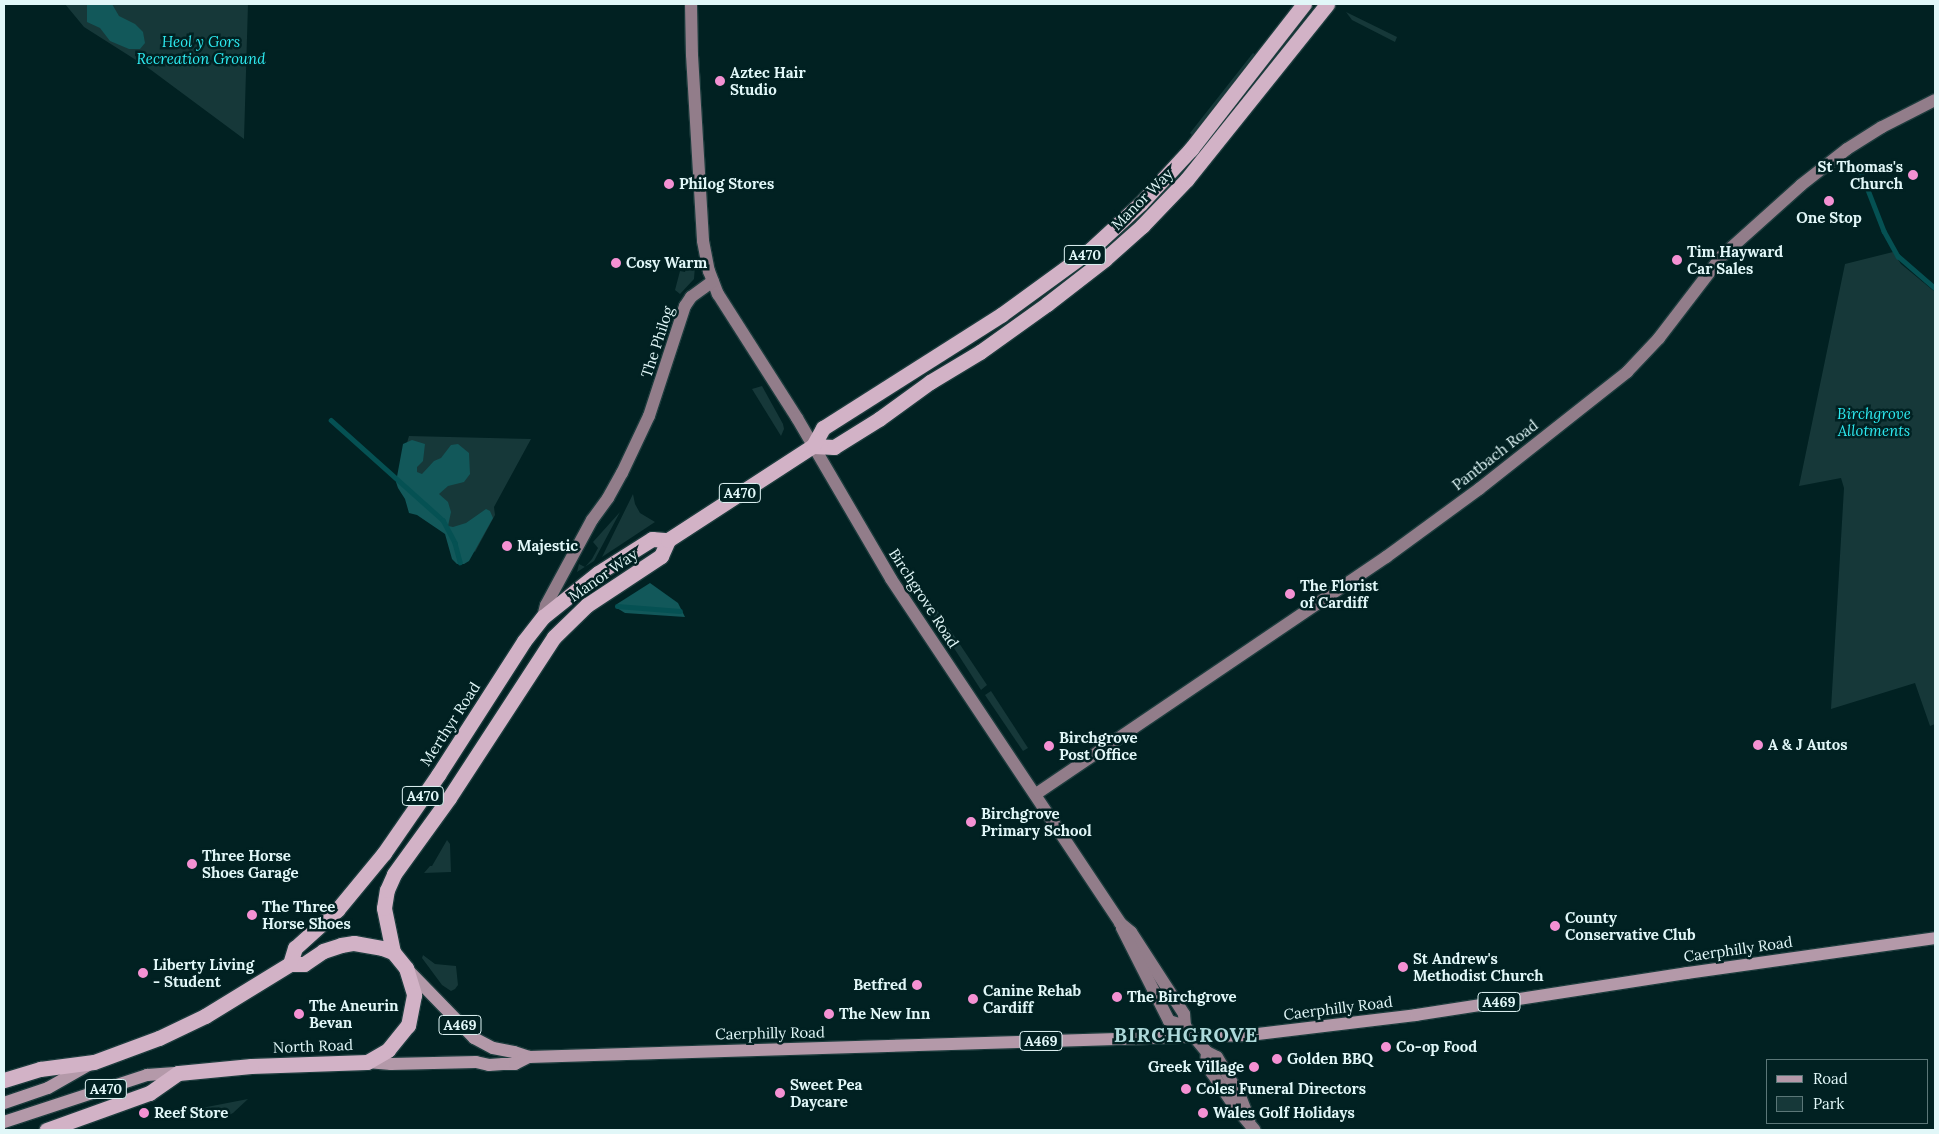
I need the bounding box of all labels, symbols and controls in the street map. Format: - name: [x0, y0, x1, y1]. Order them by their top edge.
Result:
- park label: Heol y Gors Recreation Ground: [136, 32, 266, 67]
- place label: Aztec Hair Studio: [730, 63, 806, 98]
- marker: Aztec Hair Studio: [714, 75, 726, 87]
- place label: St Thomas's Church: [1818, 157, 1903, 192]
- street label: Manor Way: [1107, 164, 1177, 234]
- marker: St Thomas's Church: [1907, 169, 1919, 181]
- place label: Philog Stores: [679, 175, 774, 193]
- marker: Philog Stores: [663, 178, 675, 190]
- marker: One Stop: [1823, 195, 1835, 207]
- place label: One Stop: [1796, 209, 1862, 227]
- place label: Tim Hayward Car Sales: [1687, 242, 1783, 277]
- road number: A470: [1064, 244, 1106, 266]
- place label: Cosy Warm: [626, 254, 707, 272]
- marker: Tim Hayward Car Sales: [1671, 254, 1683, 266]
- marker: Cosy Warm: [610, 257, 622, 269]
- street label: The Philog: [637, 304, 677, 380]
- park label: Birchgrove Allotments: [1837, 404, 1911, 439]
- street label: Pantbach Road: [1449, 416, 1541, 494]
- road number: A470: [719, 482, 761, 504]
- place label: Majestic: [517, 537, 578, 555]
- marker: Majestic: [501, 540, 513, 552]
- street label: Manor Way: [565, 545, 641, 605]
- street label: Birchgrove Road: [885, 545, 963, 651]
- place label: The Florist of Cardiff: [1300, 576, 1378, 611]
- marker: The Florist of Cardiff: [1284, 588, 1296, 600]
- street label: Merthyr Road: [416, 679, 484, 769]
- place label: Birchgrove Post Office: [1059, 728, 1138, 763]
- place label: A & J Autos: [1768, 736, 1848, 754]
- marker: A & J Autos: [1752, 739, 1764, 751]
- marker: Birchgrove Post Office: [1043, 740, 1055, 752]
- road number: A470: [402, 784, 444, 808]
- place label: Birchgrove Primary School: [981, 804, 1092, 839]
- marker: Birchgrove Primary School: [965, 816, 977, 828]
- place label: Three Horse Shoes Garage: [202, 846, 298, 881]
- marker: Three Horse Shoes Garage: [186, 858, 198, 870]
- place label: The Three Horse Shoes: [262, 897, 351, 932]
- place label: County Conservative Club: [1565, 908, 1696, 943]
- marker: The Three Horse Shoes: [246, 909, 258, 921]
- marker: County Conservative Club: [1549, 920, 1561, 932]
- street label: Caerphilly Road: [1682, 932, 1794, 966]
- place label: St Andrew's Methodist Church: [1413, 949, 1544, 984]
- place label: Liberty Living - Student: [153, 955, 254, 990]
- marker: St Andrew's Methodist Church: [1397, 961, 1409, 973]
- marker: Liberty Living - Student: [137, 967, 149, 979]
- place label: Betfred: [853, 976, 907, 994]
- marker: Betfred: [911, 979, 923, 991]
- place label: Canine Rehab Cardiff: [983, 981, 1081, 1016]
- place label: The Birchgrove: [1127, 988, 1237, 1006]
- road number: A469: [1476, 990, 1522, 1014]
- marker: The Birchgrove: [1111, 991, 1123, 1003]
- street label: Caerphilly Road: [1282, 992, 1394, 1024]
- marker: Canine Rehab Cardiff: [967, 993, 979, 1005]
- place label: The Aneurin Bevan: [309, 996, 399, 1031]
- place label: The New Inn: [839, 1005, 930, 1023]
- marker: The Aneurin Bevan: [293, 1008, 305, 1020]
- marker: The New Inn: [823, 1008, 835, 1020]
- road number: A469: [438, 1014, 482, 1036]
- district label: BIRCHGROVE: [1113, 1022, 1259, 1046]
- street label: Caerphilly Road: [715, 1023, 825, 1043]
- road number: A469: [1018, 1030, 1064, 1052]
- street label: North Road: [273, 1036, 353, 1056]
- place label: Co-op Food: [1396, 1038, 1477, 1056]
- marker: Co-op Food: [1380, 1041, 1392, 1053]
- place label: Golden BBQ: [1287, 1050, 1373, 1068]
- marker: Golden BBQ: [1271, 1053, 1283, 1065]
- place label: Greek Village: [1148, 1058, 1244, 1076]
- legend: [1766, 1059, 1929, 1124]
- marker: Greek Village: [1248, 1061, 1260, 1073]
- text: Road: [1813, 1069, 1848, 1088]
- place label: Sweet Pea Daycare: [790, 1075, 862, 1110]
- road number: A470: [85, 1078, 127, 1100]
- place label: Coles Funeral Directors: [1196, 1080, 1366, 1098]
- marker: Coles Funeral Directors: [1180, 1083, 1192, 1095]
- marker: Sweet Pea Daycare: [774, 1087, 786, 1099]
- text: Park: [1813, 1094, 1844, 1113]
- place label: Reef Store: [154, 1104, 228, 1122]
- place label: Wales Golf Holidays: [1213, 1104, 1355, 1122]
- marker: Reef Store: [138, 1107, 150, 1119]
- marker: Wales Golf Holidays: [1197, 1107, 1209, 1119]

